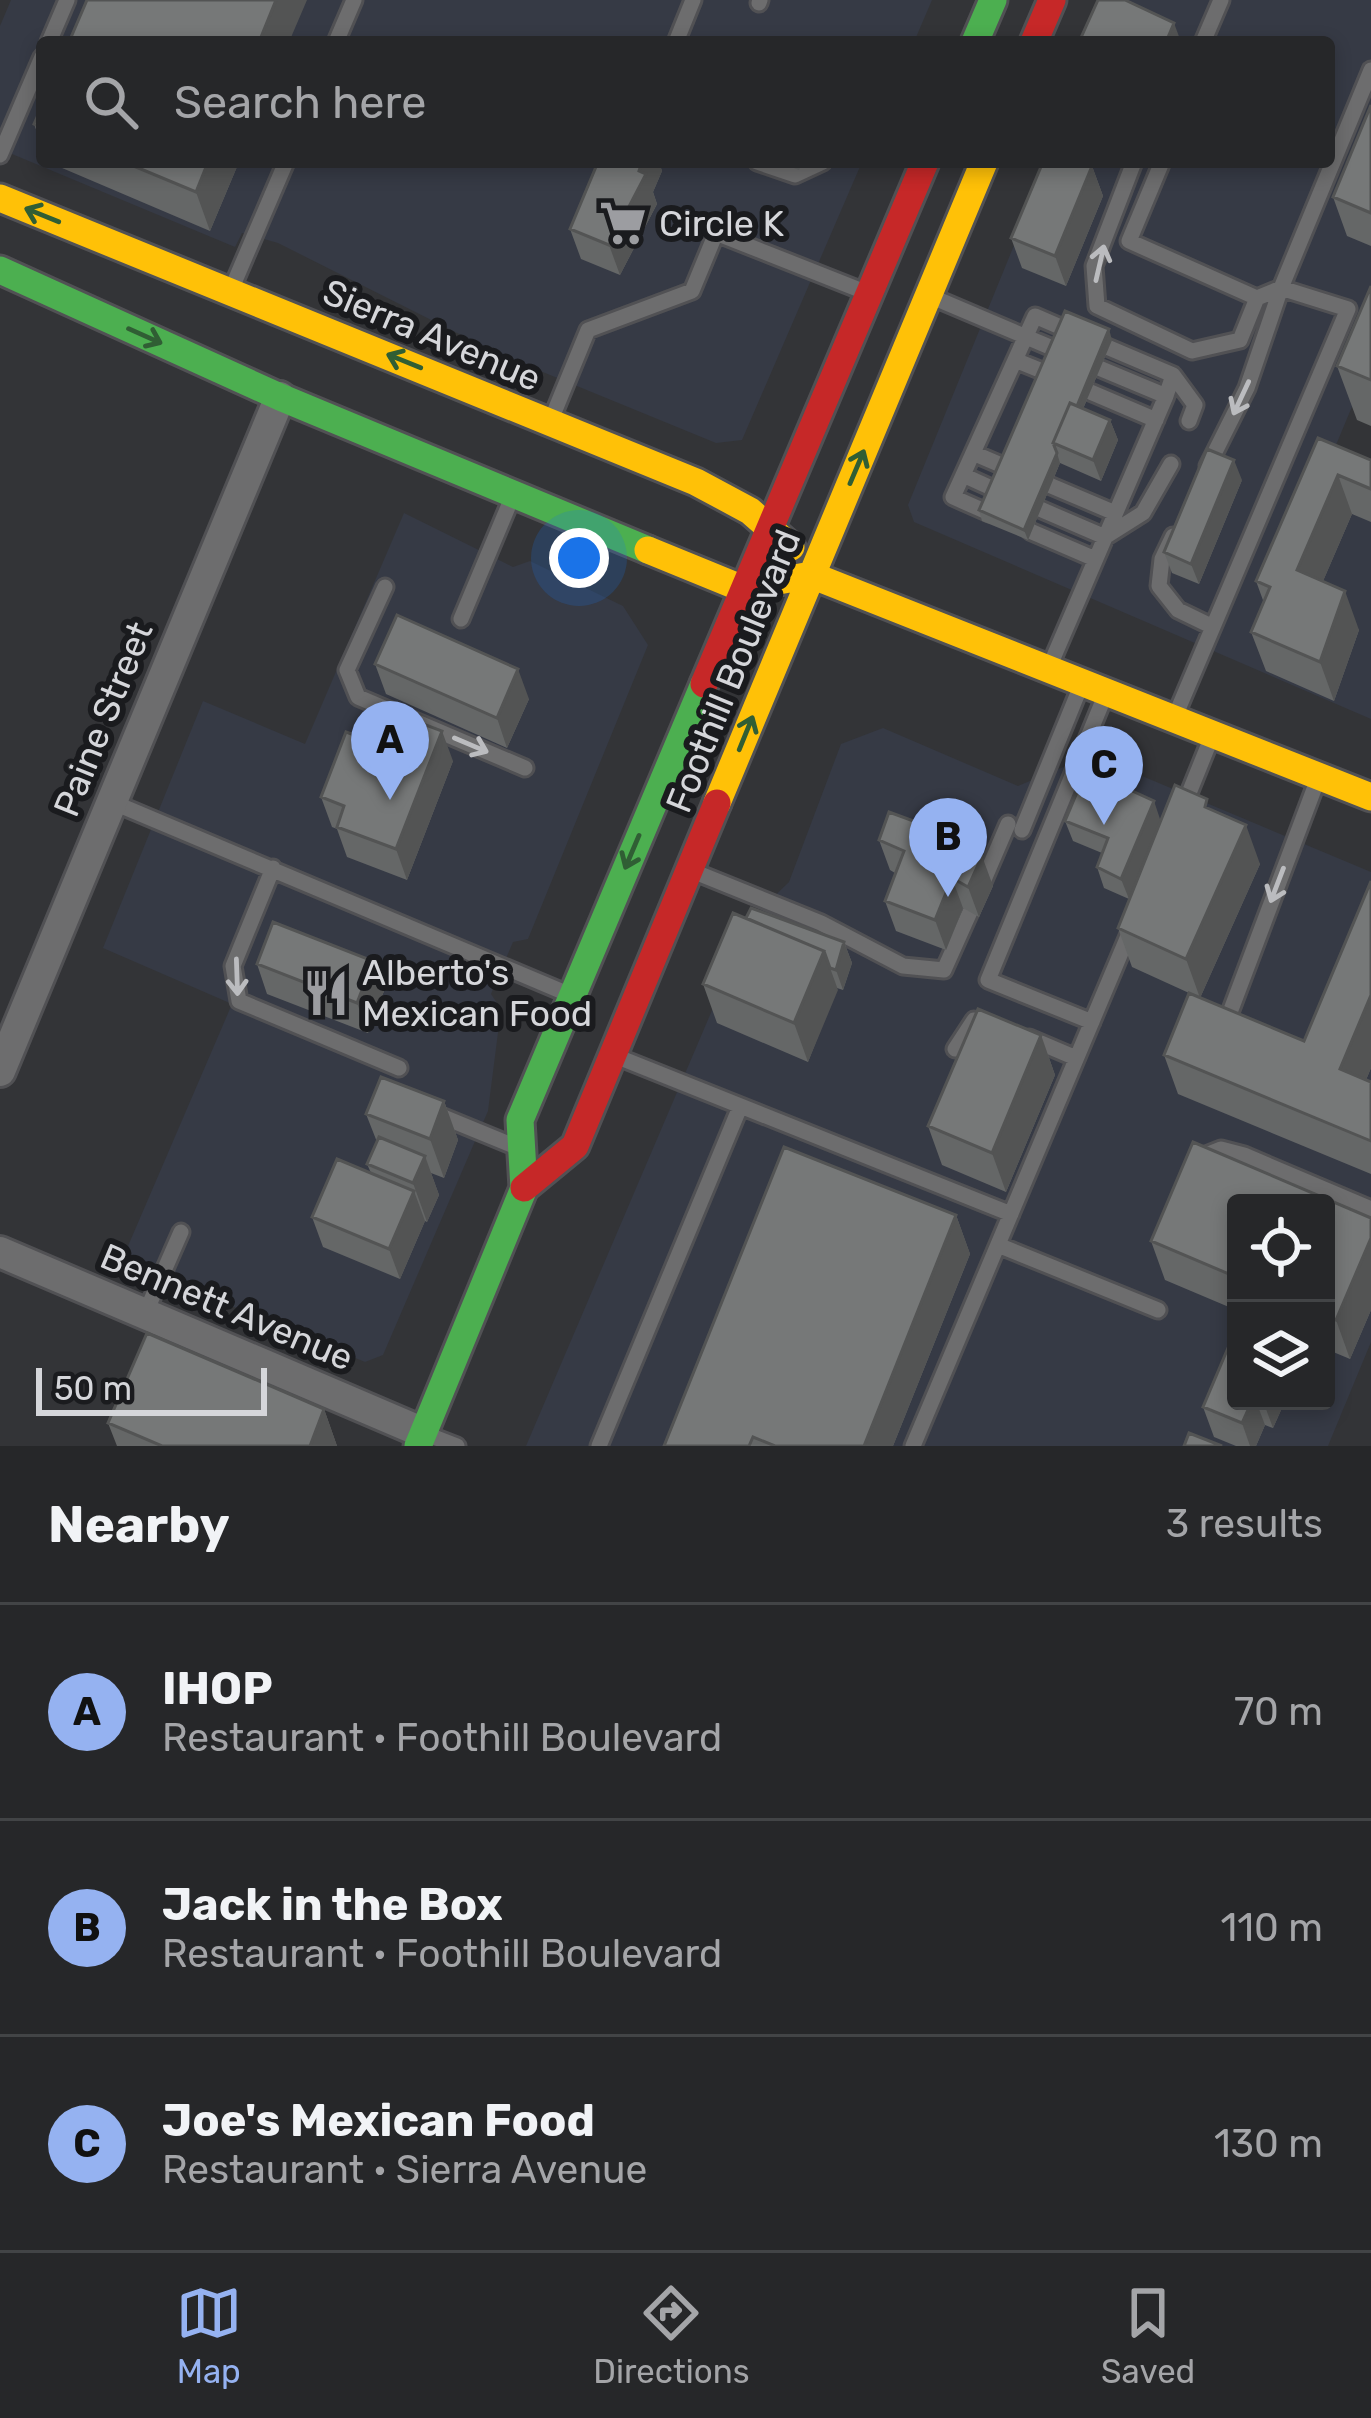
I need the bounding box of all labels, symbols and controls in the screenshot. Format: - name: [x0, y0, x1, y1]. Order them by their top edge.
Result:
- search box: [36, 36, 1335, 168]
- icon: search: [78, 69, 144, 135]
- text: Search here: [174, 76, 426, 129]
- supermarket icon: Circle K: [598, 198, 648, 248]
- place label: Circle K: [659, 202, 785, 245]
- one-way arrow: [25, 203, 62, 224]
- one-way arrow: [1090, 244, 1112, 283]
- street label: Sierra Avenue: [317, 270, 547, 400]
- one-way arrow: [126, 326, 162, 348]
- one-way arrow: [386, 349, 423, 370]
- one-way arrow: [1229, 379, 1251, 415]
- one-way arrow: [847, 450, 869, 486]
- street label: Foothill Boulevard: [657, 523, 809, 819]
- your location: [549, 528, 609, 588]
- street label: Paine Street: [44, 615, 162, 823]
- pin: A: [351, 701, 429, 800]
- one-way arrow: [737, 716, 758, 753]
- pin: C: [1065, 726, 1143, 825]
- one-way arrow: [452, 736, 488, 758]
- pin: B: [909, 798, 987, 897]
- one-way arrow: [620, 832, 641, 869]
- one-way arrow: [1265, 865, 1287, 902]
- place label: Alberto's Mexican Food: [362, 951, 592, 1035]
- one-way arrow: [226, 957, 249, 996]
- restaurant icon: Alberto's Mexican Food: [301, 968, 351, 1018]
- map controls: [1227, 1194, 1335, 1410]
- button: locate: [1227, 1194, 1335, 1302]
- street label: Bennett Avenue: [94, 1234, 360, 1380]
- button: layers: [1227, 1302, 1335, 1410]
- scale bar: [36, 1362, 267, 1415]
- text: 50 m: [54, 1369, 132, 1408]
- text: Nearby: [48, 1494, 230, 1555]
- text: 3 results: [1166, 1501, 1323, 1547]
- text: IHOP: [162, 1662, 273, 1715]
- text: A: [73, 1689, 101, 1735]
- text: 70 m: [1234, 1689, 1323, 1735]
- text: Restaurant · Foothill Boulevard: [162, 1715, 722, 1761]
- text: Jack in the Box: [162, 1878, 503, 1931]
- text: B: [73, 1905, 101, 1951]
- text: 110 m: [1221, 1905, 1323, 1951]
- text: Restaurant · Foothill Boulevard: [162, 1931, 722, 1977]
- text: Joe's Mexican Food: [162, 2094, 595, 2147]
- text: C: [73, 2121, 101, 2167]
- text: 130 m: [1214, 2121, 1323, 2167]
- text: Restaurant · Sierra Avenue: [162, 2147, 647, 2193]
- tab: Map: [176, 2280, 242, 2391]
- tab: Directions: [593, 2280, 750, 2391]
- tab: Saved: [1101, 2280, 1195, 2391]

